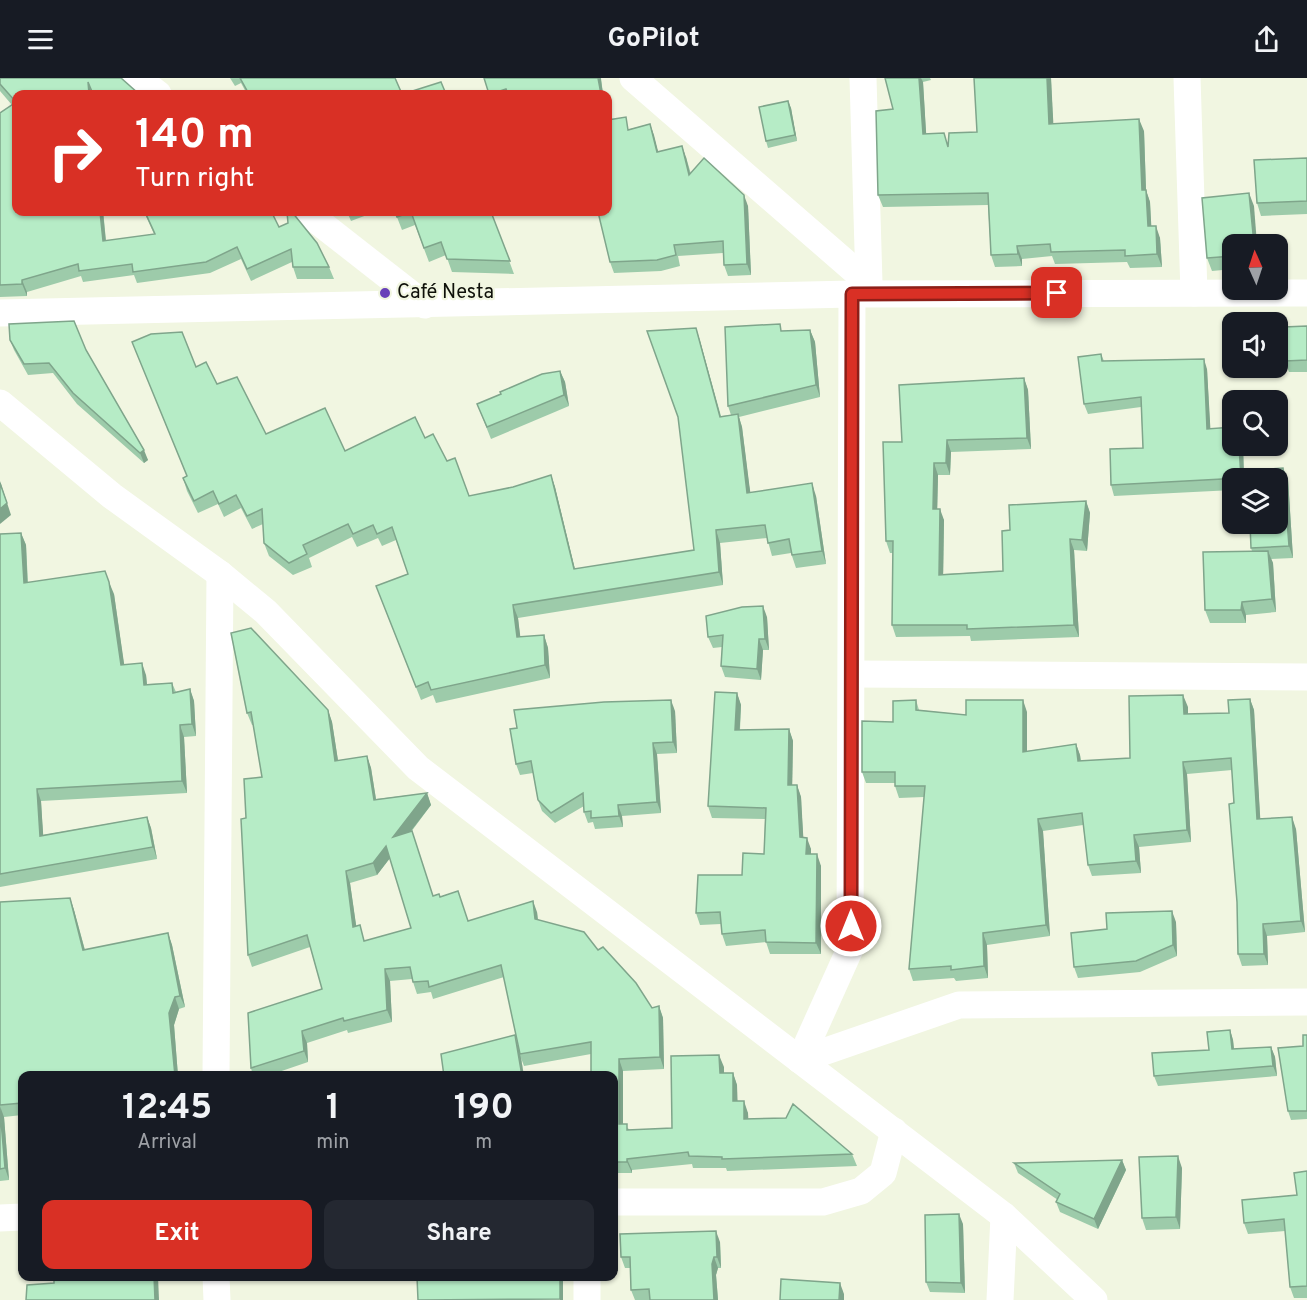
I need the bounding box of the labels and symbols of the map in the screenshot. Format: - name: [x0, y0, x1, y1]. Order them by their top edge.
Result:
- north arrow: [1222, 234, 1288, 300]
- pin: [1031, 267, 1082, 318]
- place label: Café Nesta: [397, 280, 494, 306]
- marker: Café Nesta: [378, 286, 392, 300]
- position arrow: [819, 894, 883, 958]

